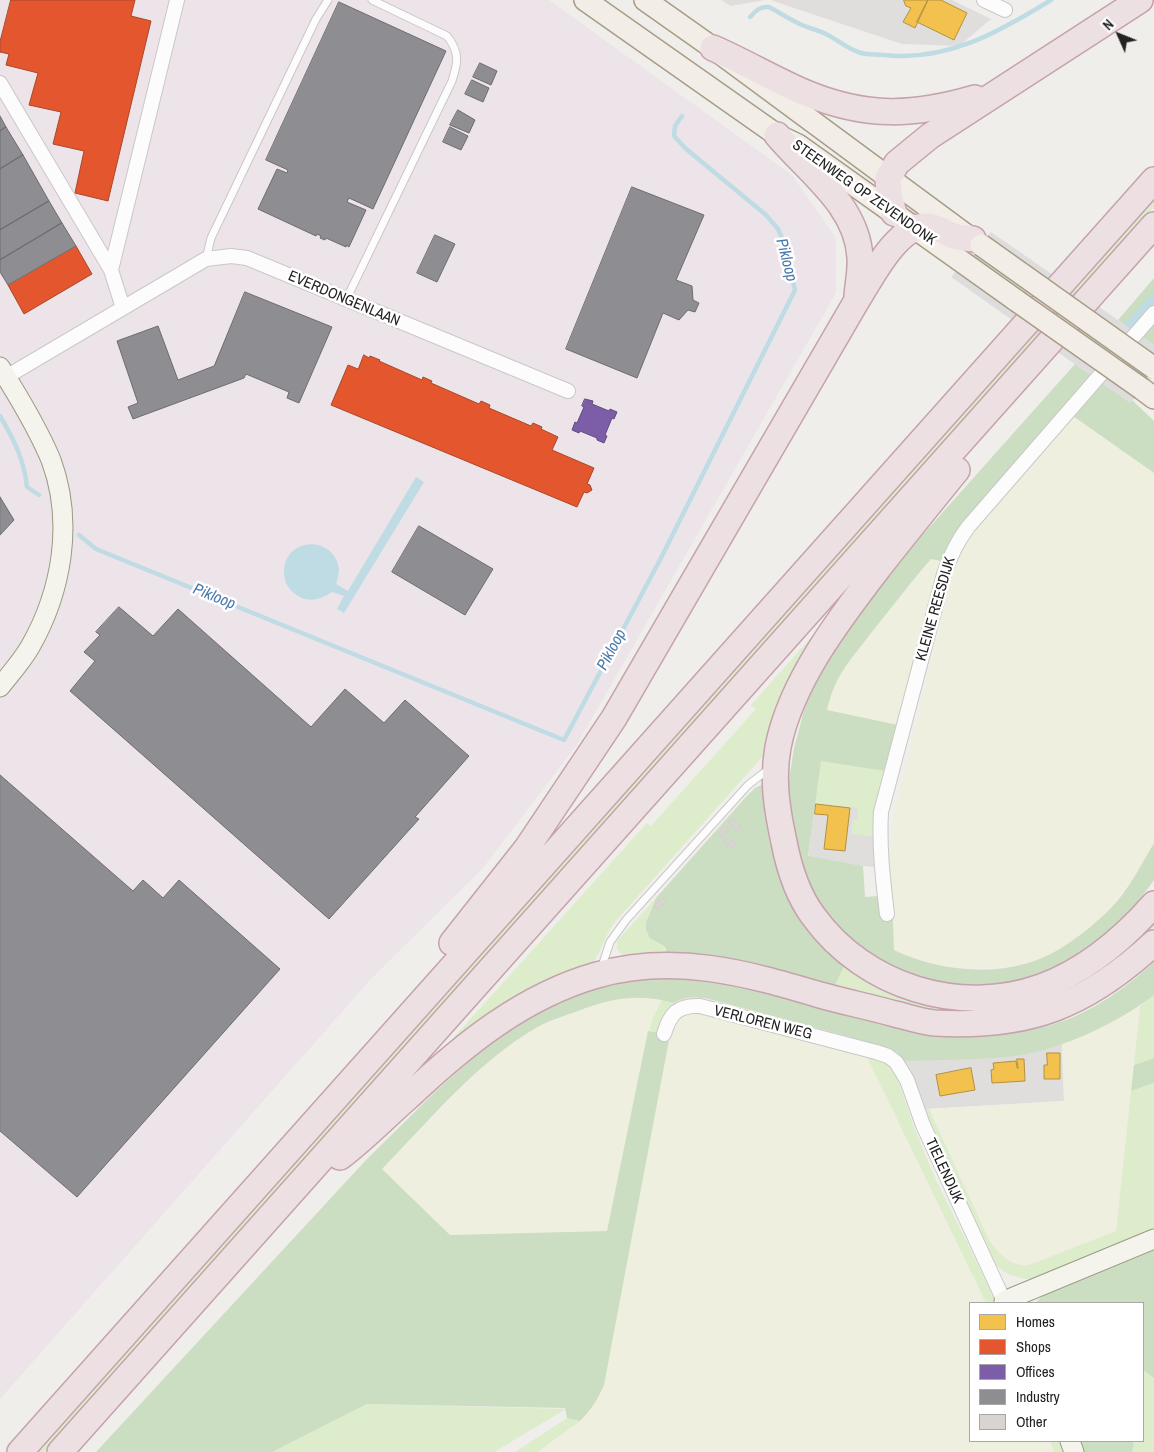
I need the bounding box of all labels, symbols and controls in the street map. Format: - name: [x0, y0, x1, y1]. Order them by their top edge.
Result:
- north arrow: [1094, 10, 1144, 60]
- text: N: [1099, 15, 1118, 34]
- street label: STEENWEG OP ZEVENDONK: [789, 136, 939, 250]
- water label: Pikloop: [771, 236, 801, 284]
- street label: EVERDONGENLAAN: [285, 267, 403, 331]
- street label: KLEINE REESDIJK: [913, 555, 959, 663]
- water label: Pikloop: [190, 580, 238, 614]
- water label: Pikloop: [593, 626, 631, 674]
- street label: VERLOREN WEG: [712, 1002, 814, 1044]
- street label: TIELENDIJK: [921, 1136, 967, 1206]
- legend: [969, 1302, 1144, 1442]
- text: Homes: [1016, 1311, 1055, 1332]
- text: Shops: [1016, 1336, 1051, 1357]
- text: Offices: [1016, 1361, 1055, 1382]
- text: Industry: [1016, 1386, 1060, 1407]
- text: Other: [1016, 1411, 1047, 1432]

